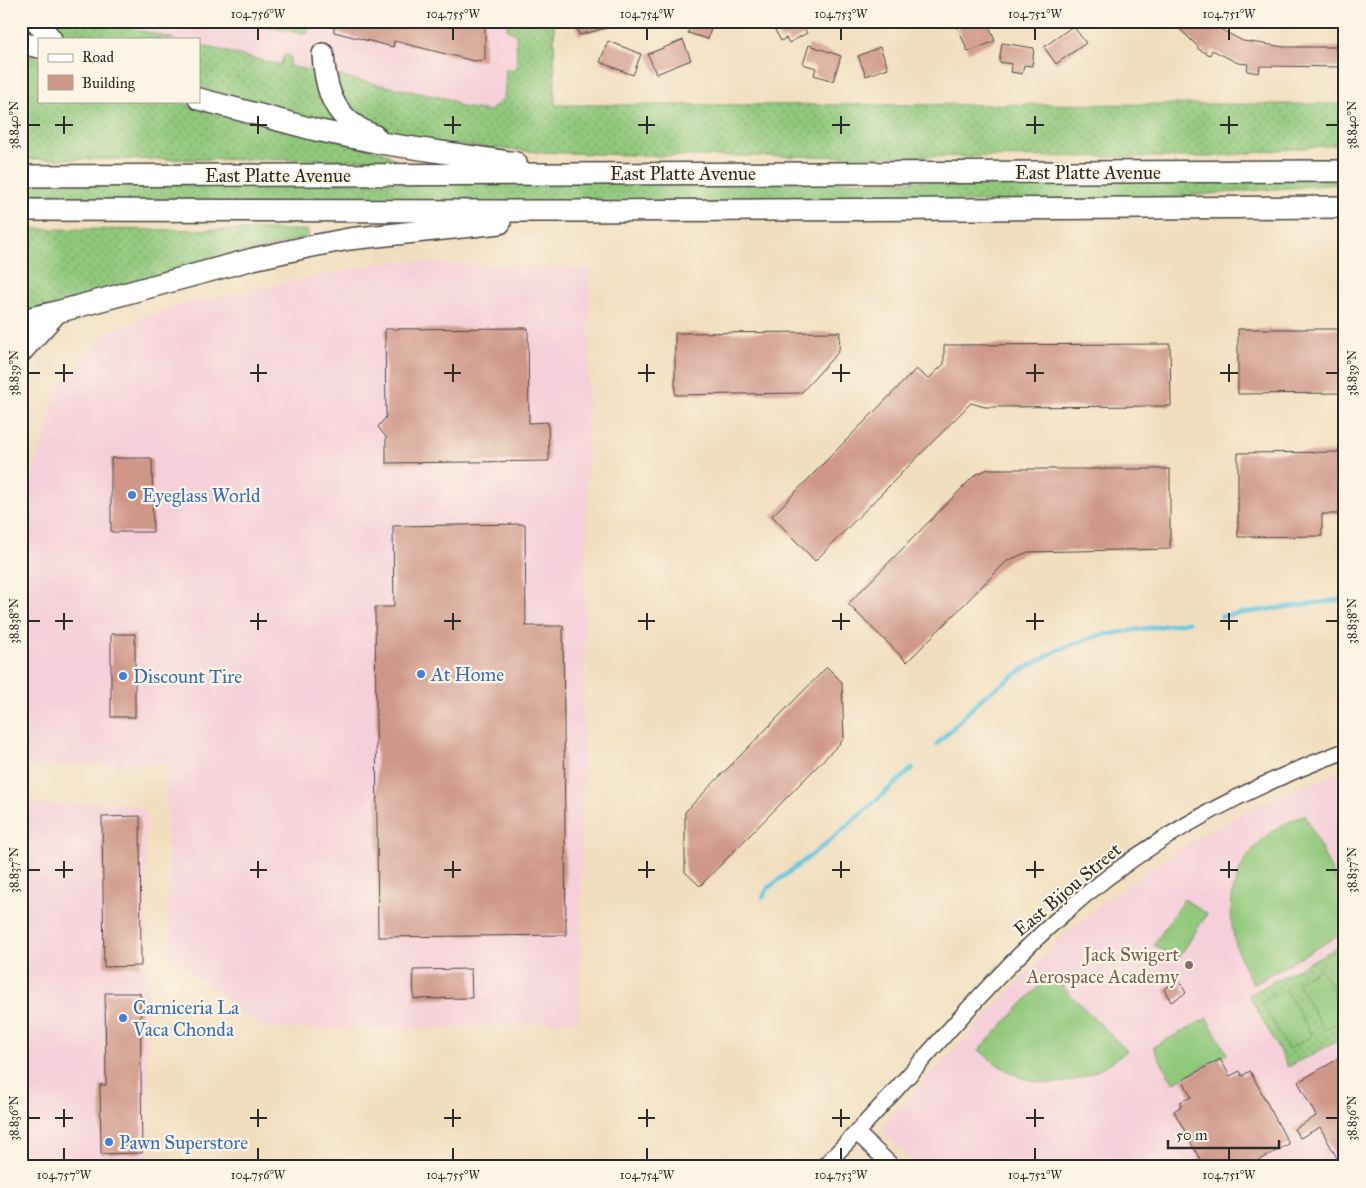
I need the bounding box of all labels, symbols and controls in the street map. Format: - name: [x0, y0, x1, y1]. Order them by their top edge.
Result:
- text: 104.756°W: [231, 7, 286, 21]
- text: 104.755°W: [426, 7, 480, 21]
- text: 104.754°W: [620, 7, 675, 21]
- text: 104.753°W: [815, 7, 868, 21]
- text: 104.752°W: [1008, 7, 1063, 21]
- text: 104.751°W: [1203, 7, 1256, 21]
- legend: [38, 38, 200, 102]
- text: Road: [82, 48, 114, 66]
- text: Building: [82, 74, 136, 92]
- text: 38.840°N: [7, 101, 21, 149]
- text: 38.840°N: [1345, 101, 1359, 149]
- street label: East Platte Avenue: [1015, 161, 1161, 184]
- street label: East Platte Avenue: [610, 162, 756, 185]
- street label: East Platte Avenue: [205, 164, 351, 187]
- text: 38.839°N: [7, 350, 21, 396]
- text: 38.839°N: [1345, 350, 1359, 396]
- place label: Eyeglass World: [142, 484, 261, 508]
- marker: Eyeglass World: [126, 489, 138, 501]
- text: 38.838°N: [7, 598, 21, 644]
- text: 38.838°N: [1345, 598, 1359, 644]
- place label: At Home: [430, 663, 504, 686]
- place label: Discount Tire: [133, 665, 242, 688]
- marker: At Home: [415, 668, 427, 680]
- marker: Discount Tire: [117, 670, 129, 682]
- street label: East Bijou Street: [1009, 838, 1126, 941]
- text: 38.837°N: [7, 847, 21, 893]
- text: 38.837°N: [1345, 847, 1359, 893]
- place label: Jack Swigert Aerospace Academy: [1025, 943, 1180, 988]
- marker: Jack Swigert Aerospace Academy: [1183, 959, 1195, 971]
- place label: Carniceria La Vaca Chonda: [132, 996, 240, 1041]
- marker: Carniceria La Vaca Chonda: [117, 1012, 129, 1024]
- text: 38.836°N: [7, 1095, 21, 1141]
- text: 38.836°N: [1345, 1095, 1359, 1141]
- scale bar: [1168, 1118, 1280, 1150]
- text: 50 m: [1176, 1126, 1208, 1144]
- place label: Pawn Superstore: [119, 1131, 248, 1154]
- marker: Pawn Superstore: [103, 1136, 115, 1148]
- text: 104.757°W: [37, 1168, 92, 1182]
- text: 104.756°W: [231, 1168, 286, 1182]
- text: 104.755°W: [426, 1168, 480, 1182]
- text: 104.754°W: [620, 1168, 675, 1182]
- text: 104.753°W: [815, 1168, 868, 1182]
- text: 104.752°W: [1008, 1168, 1063, 1182]
- text: 104.751°W: [1203, 1168, 1256, 1182]

